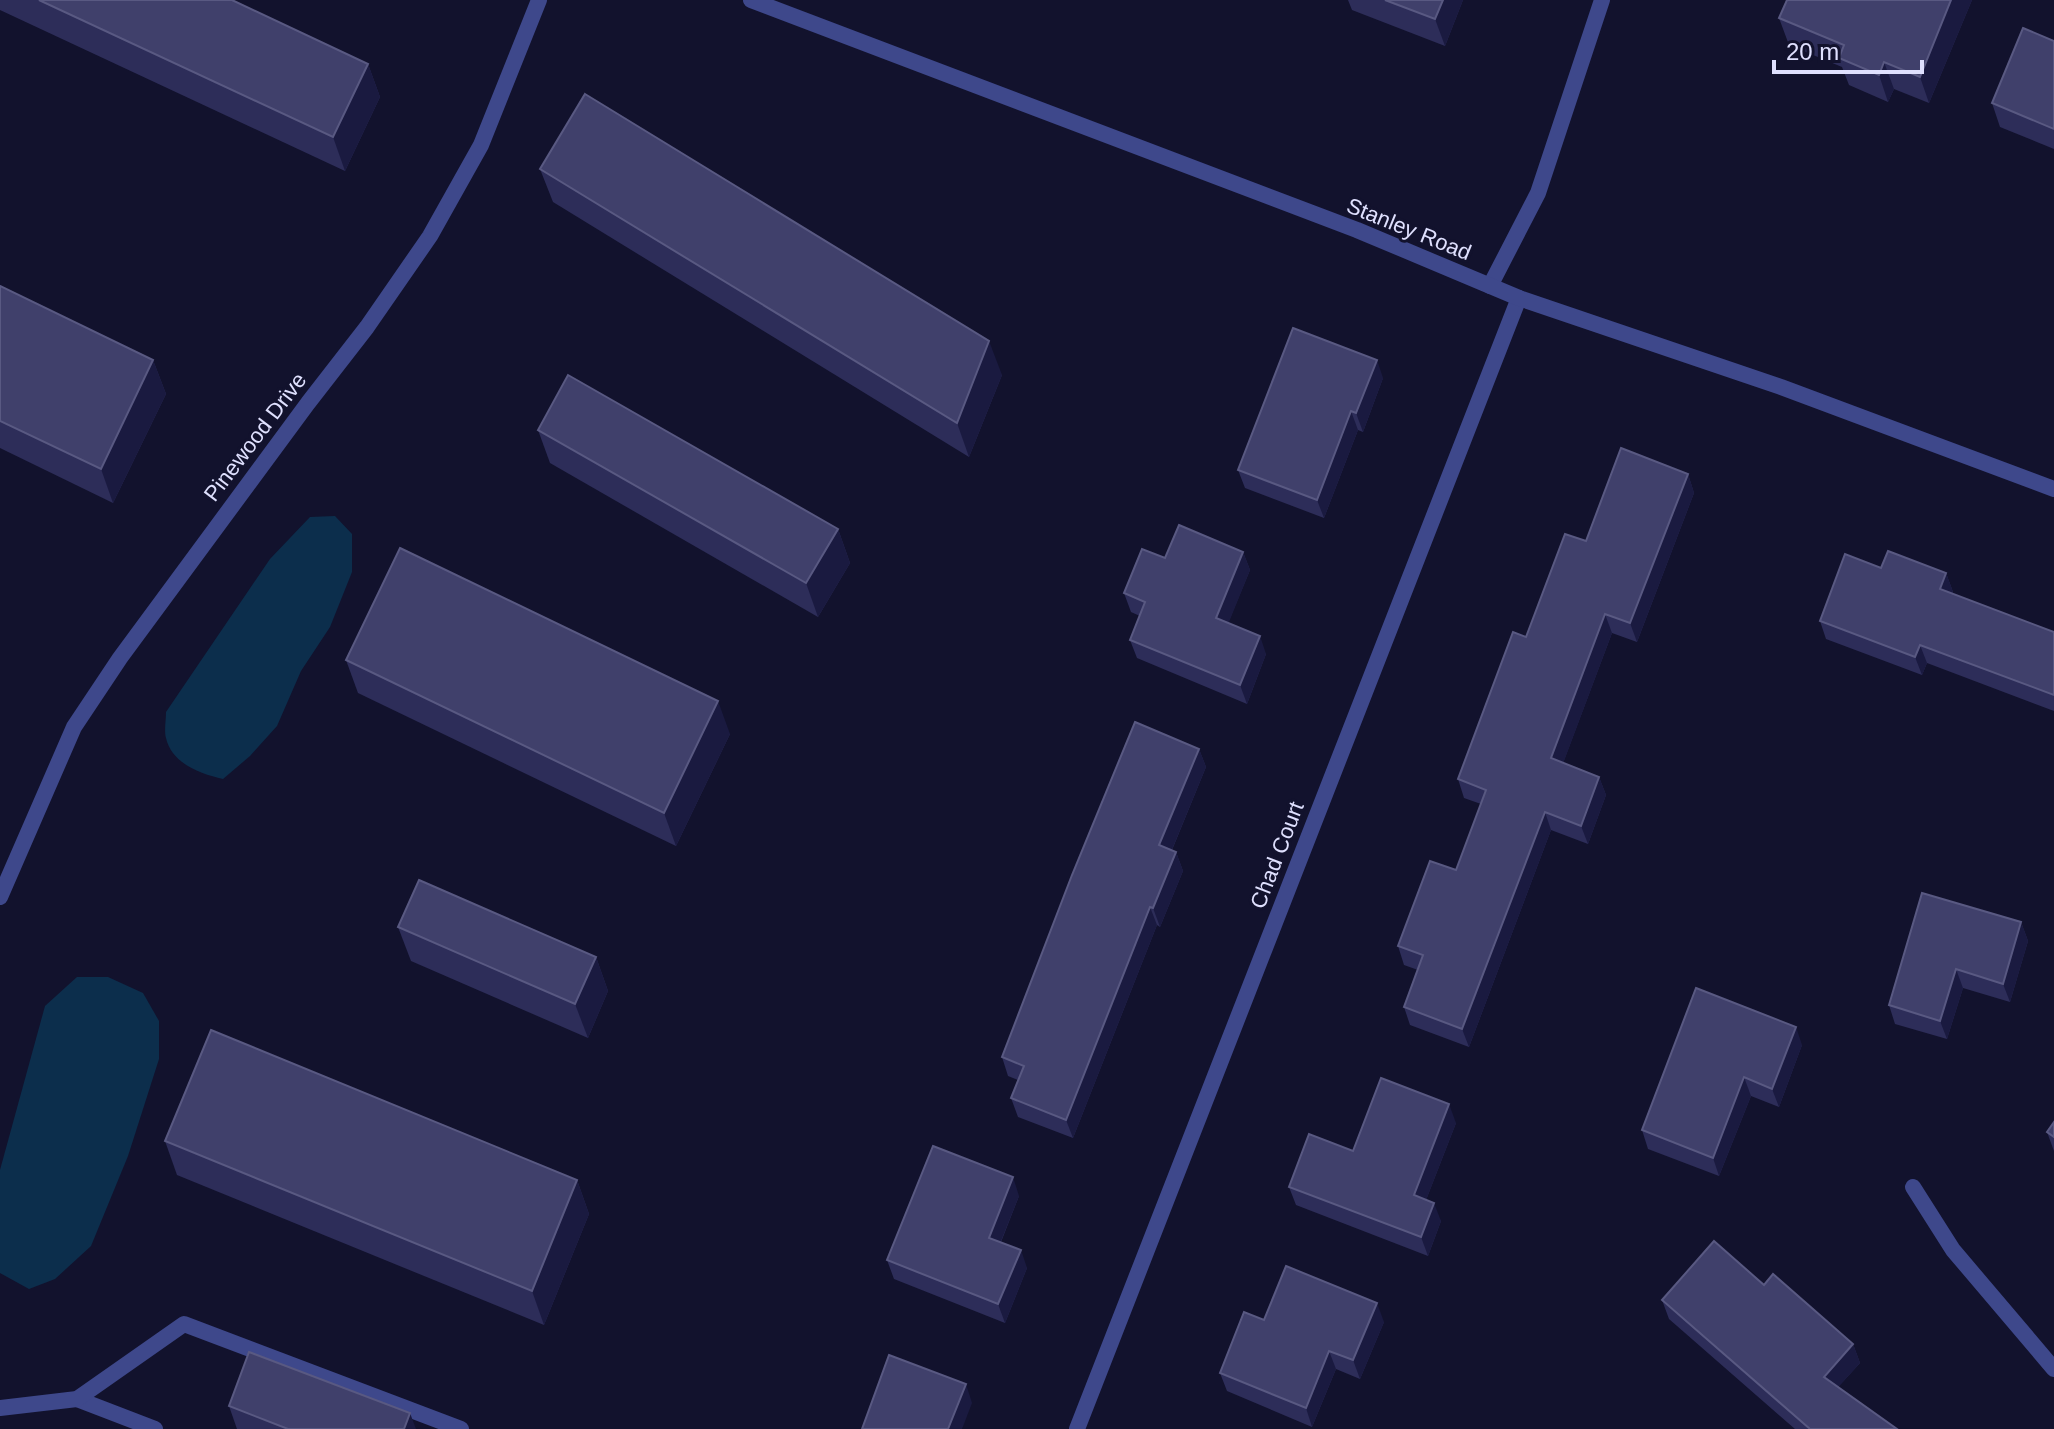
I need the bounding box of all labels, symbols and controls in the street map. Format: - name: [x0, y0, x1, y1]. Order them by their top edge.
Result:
- scale bar: [1774, 24, 1922, 74]
- text: 20 m: [1786, 38, 1839, 65]
- street label: Stanley Road: [1343, 193, 1475, 265]
- street label: Pinewood Drive: [199, 368, 311, 506]
- street label: Chad Court: [1245, 798, 1309, 912]

